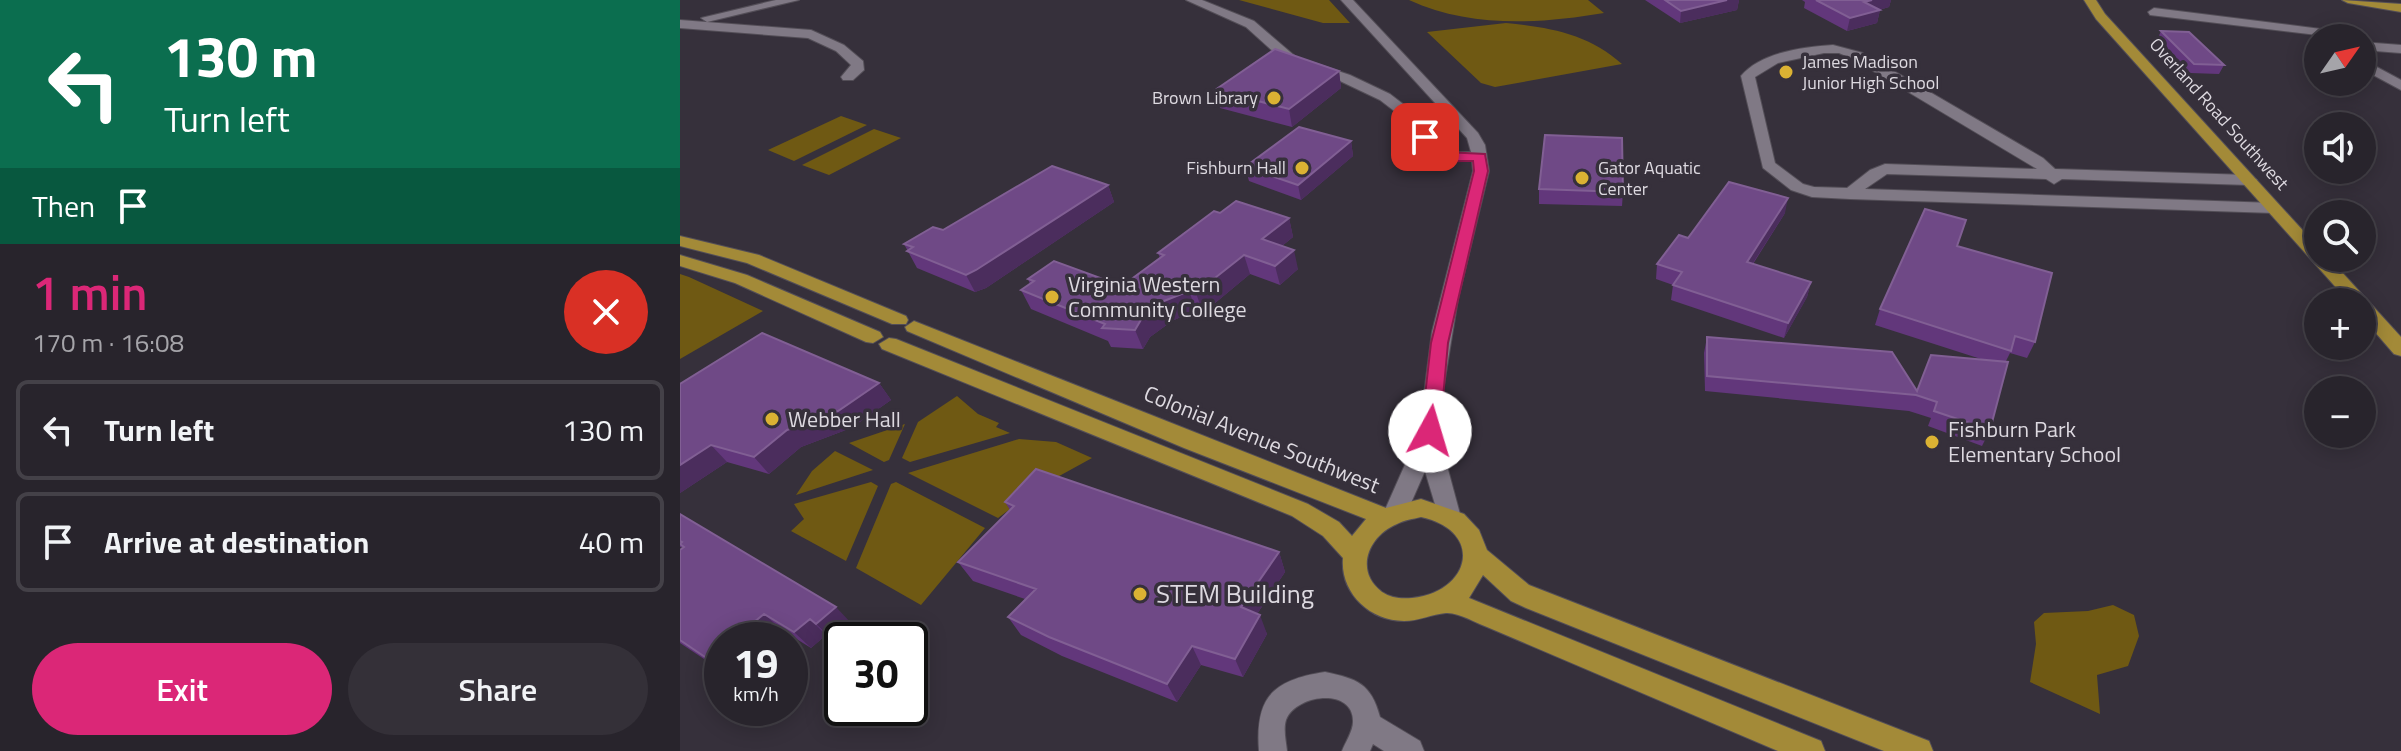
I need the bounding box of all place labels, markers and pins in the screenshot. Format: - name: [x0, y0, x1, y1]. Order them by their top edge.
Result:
- place label: James Madison Junior High School: [1802, 48, 1939, 96]
- marker: James Madison Junior High School: [1777, 63, 1795, 81]
- place label: Brown Library: [1152, 84, 1258, 111]
- marker: Brown Library: [1265, 89, 1283, 107]
- pin: [1391, 103, 1459, 171]
- place label: Fishburn Hall: [1186, 154, 1286, 181]
- place label: Gator Aquatic Center: [1598, 154, 1701, 202]
- marker: Fishburn Hall: [1293, 159, 1311, 177]
- marker: Gator Aquatic Center: [1573, 169, 1591, 187]
- place label: Virginia Western Community College: [1068, 267, 1247, 326]
- marker: Virginia Western Community College: [1043, 288, 1061, 306]
- place label: Webber Hall: [788, 402, 901, 436]
- marker: Webber Hall: [763, 410, 781, 428]
- place label: Fishburn Park Elementary School: [1948, 412, 2121, 471]
- marker: Fishburn Park Elementary School: [1923, 433, 1941, 451]
- place label: STEM Building: [1156, 574, 1314, 613]
- marker: STEM Building: [1131, 585, 1149, 603]

